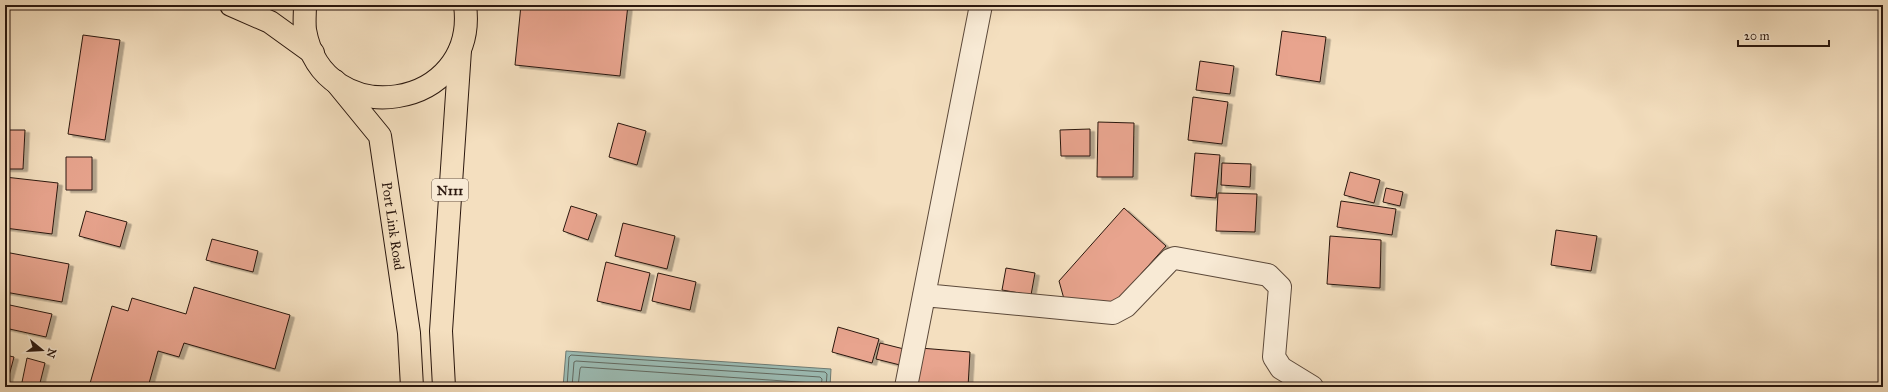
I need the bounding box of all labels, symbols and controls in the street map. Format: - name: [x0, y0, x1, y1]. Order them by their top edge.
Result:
- scale bar: [1738, 22, 1829, 48]
- text: 20 m: [1744, 29, 1770, 43]
- road number: N111: [432, 179, 468, 201]
- street label: Port Link Road: [378, 181, 408, 271]
- north arrow: [22, 330, 62, 370]
- text: N: [43, 346, 59, 360]

